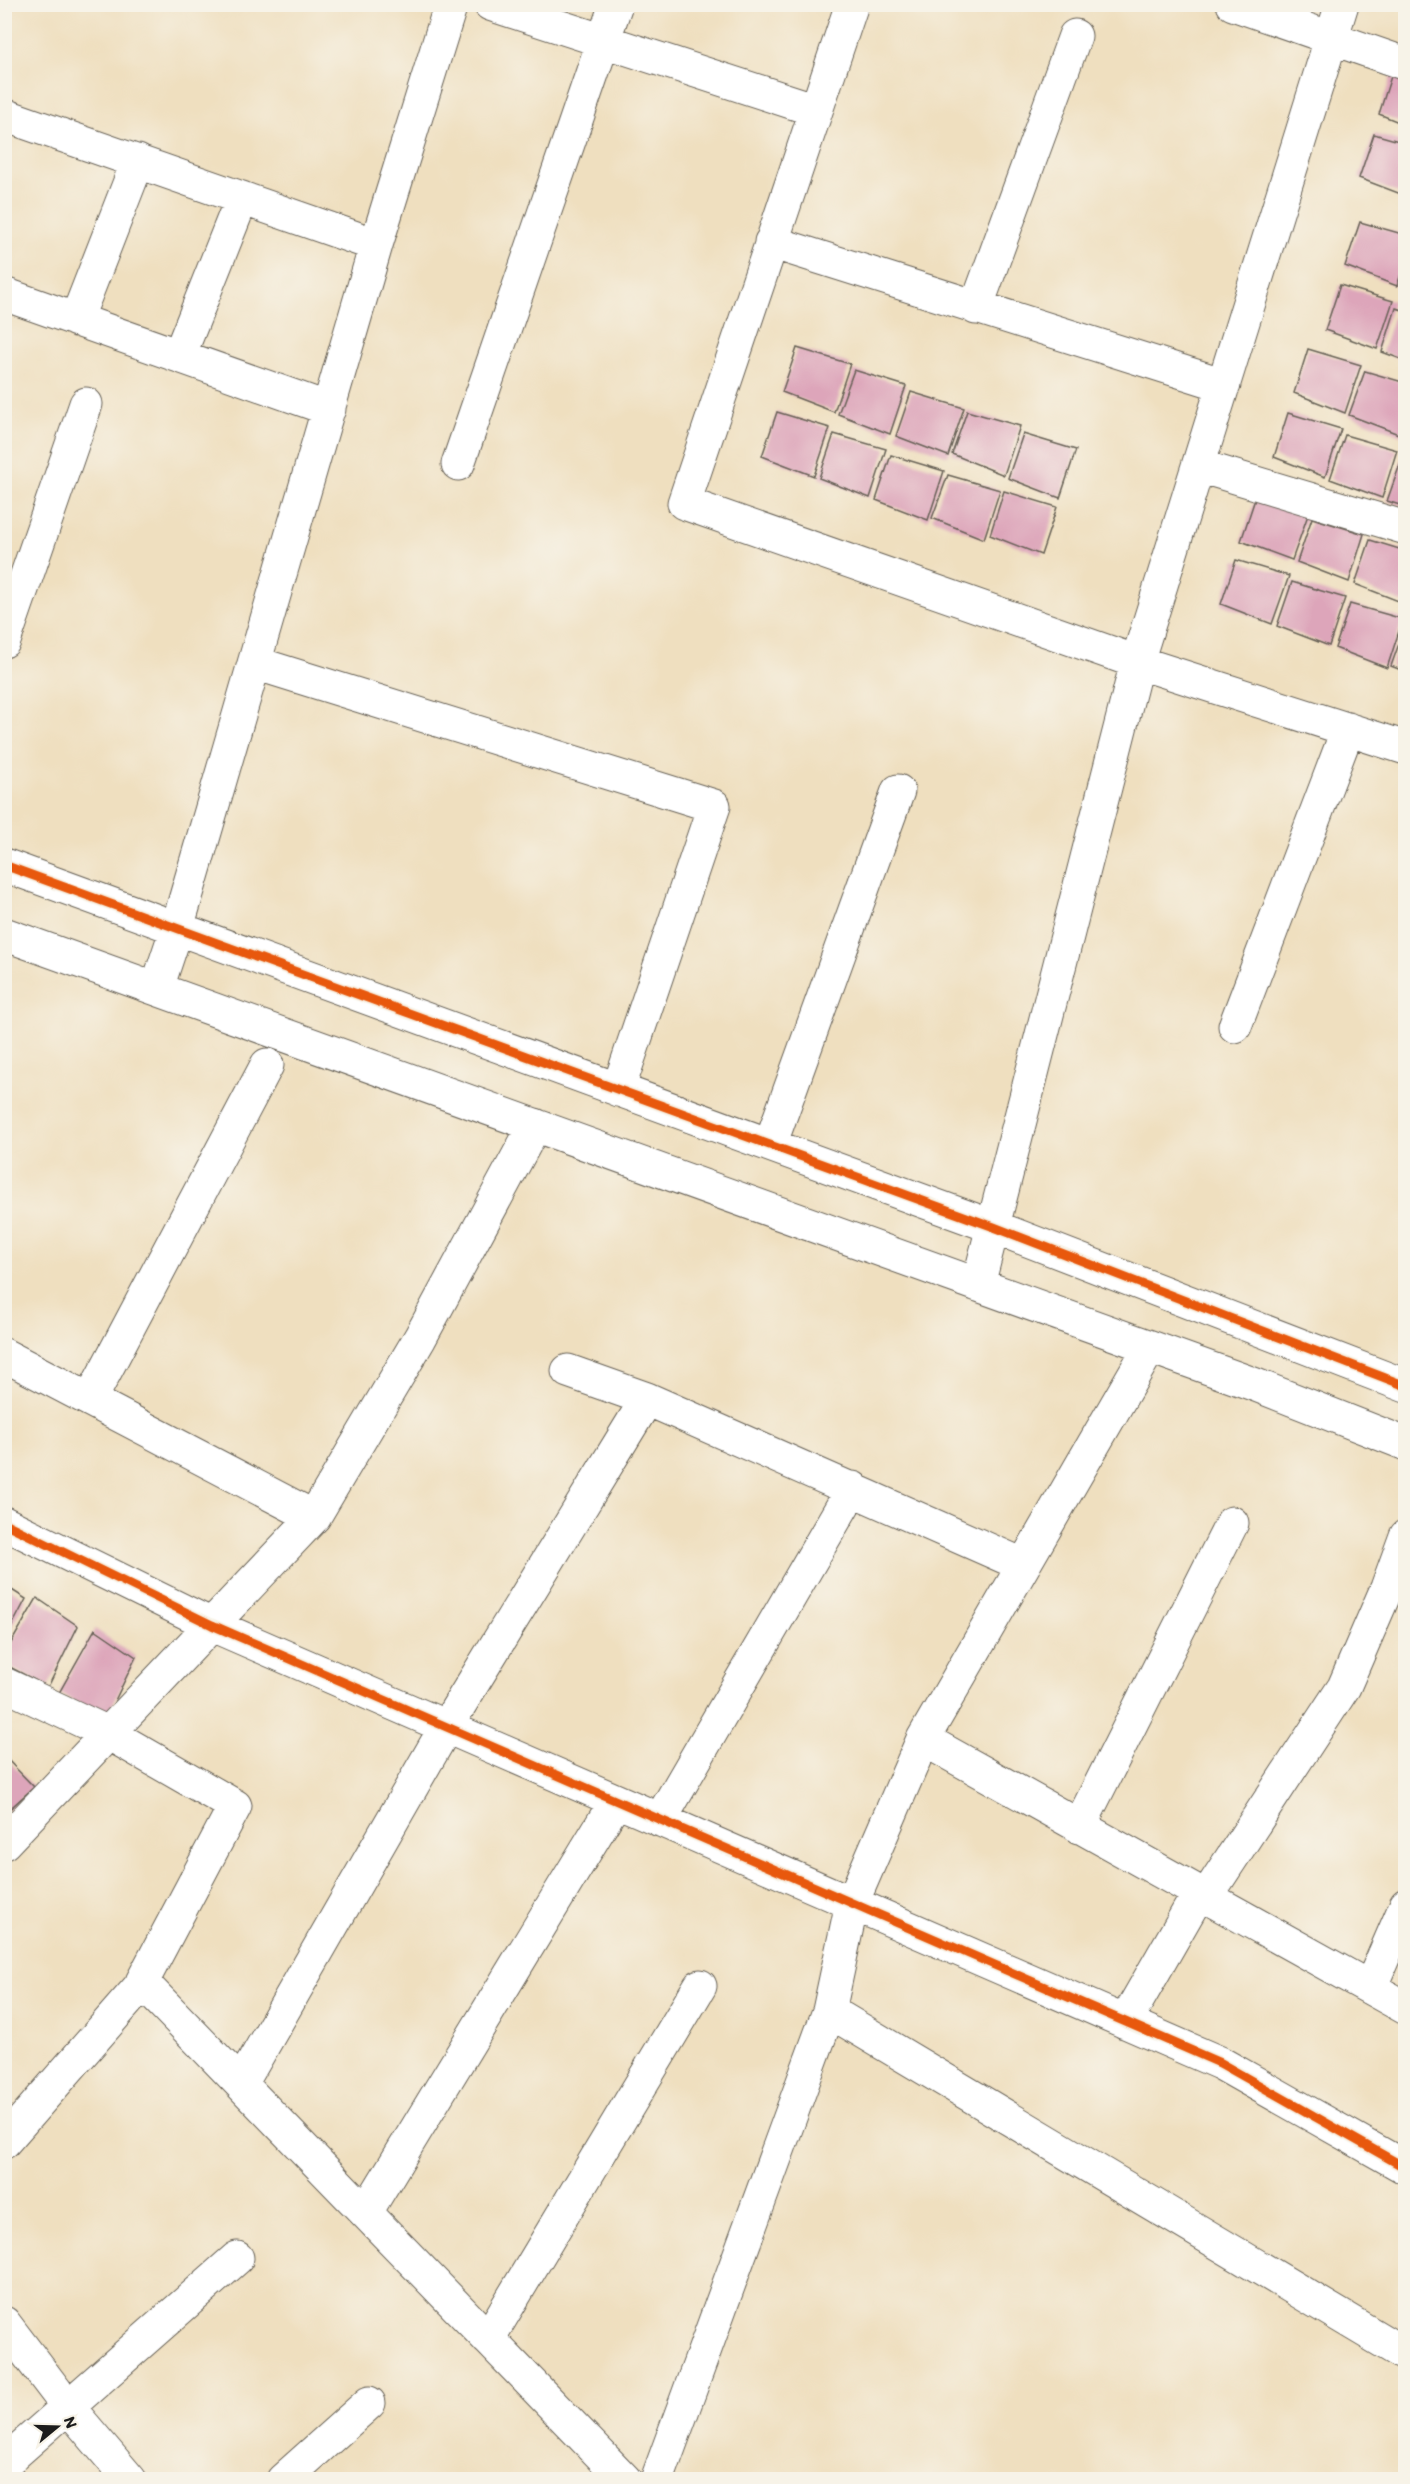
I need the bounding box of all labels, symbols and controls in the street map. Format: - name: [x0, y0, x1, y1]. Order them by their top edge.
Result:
- north arrow: [27, 2397, 87, 2457]
- text: N: [60, 2414, 81, 2430]

